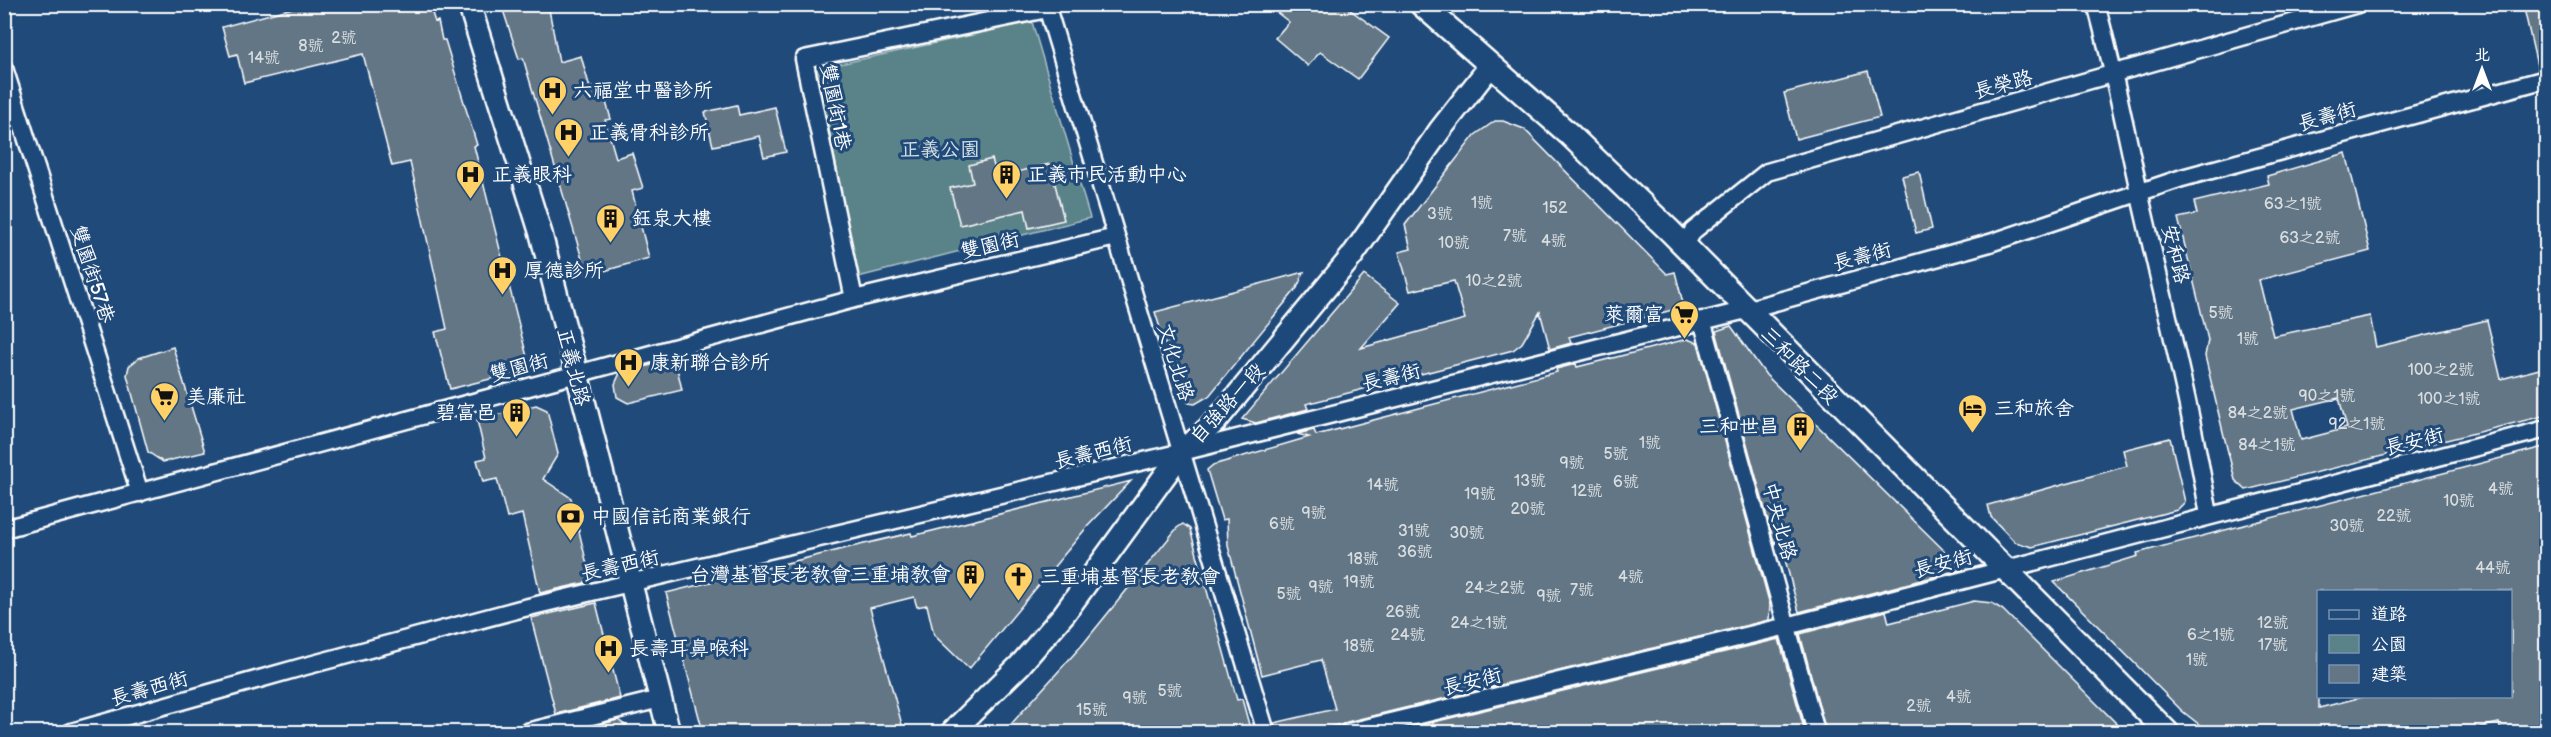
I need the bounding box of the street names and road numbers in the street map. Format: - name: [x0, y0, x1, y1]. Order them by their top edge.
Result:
- street label: 雙園街1巷: [815, 62, 855, 154]
- street label: 長榮路: [1971, 65, 2036, 104]
- street label: 長壽街: [2295, 97, 2359, 137]
- street label: 雙園街57巷: [65, 222, 119, 327]
- street label: 安和路: [2156, 222, 2194, 287]
- street label: 雙園街: [958, 228, 1022, 264]
- street label: 長壽街: [1830, 238, 1894, 276]
- street label: 文化北路: [1152, 321, 1199, 405]
- street label: 三和路二段: [1755, 322, 1843, 410]
- street label: 正義北路: [552, 326, 595, 410]
- street label: 雙園街: [487, 349, 551, 387]
- street label: 自強路一段: [1185, 358, 1270, 449]
- street label: 長壽街: [1359, 359, 1423, 397]
- street label: 長安街: [2382, 423, 2446, 461]
- street label: 長壽西街: [1052, 432, 1135, 474]
- street label: 中央北路: [1757, 480, 1801, 564]
- street label: 長壽西街: [579, 545, 662, 587]
- street label: 長安街: [1911, 545, 1975, 583]
- street label: 長安街: [1440, 663, 1504, 701]
- street label: 長壽西街: [108, 666, 191, 712]

